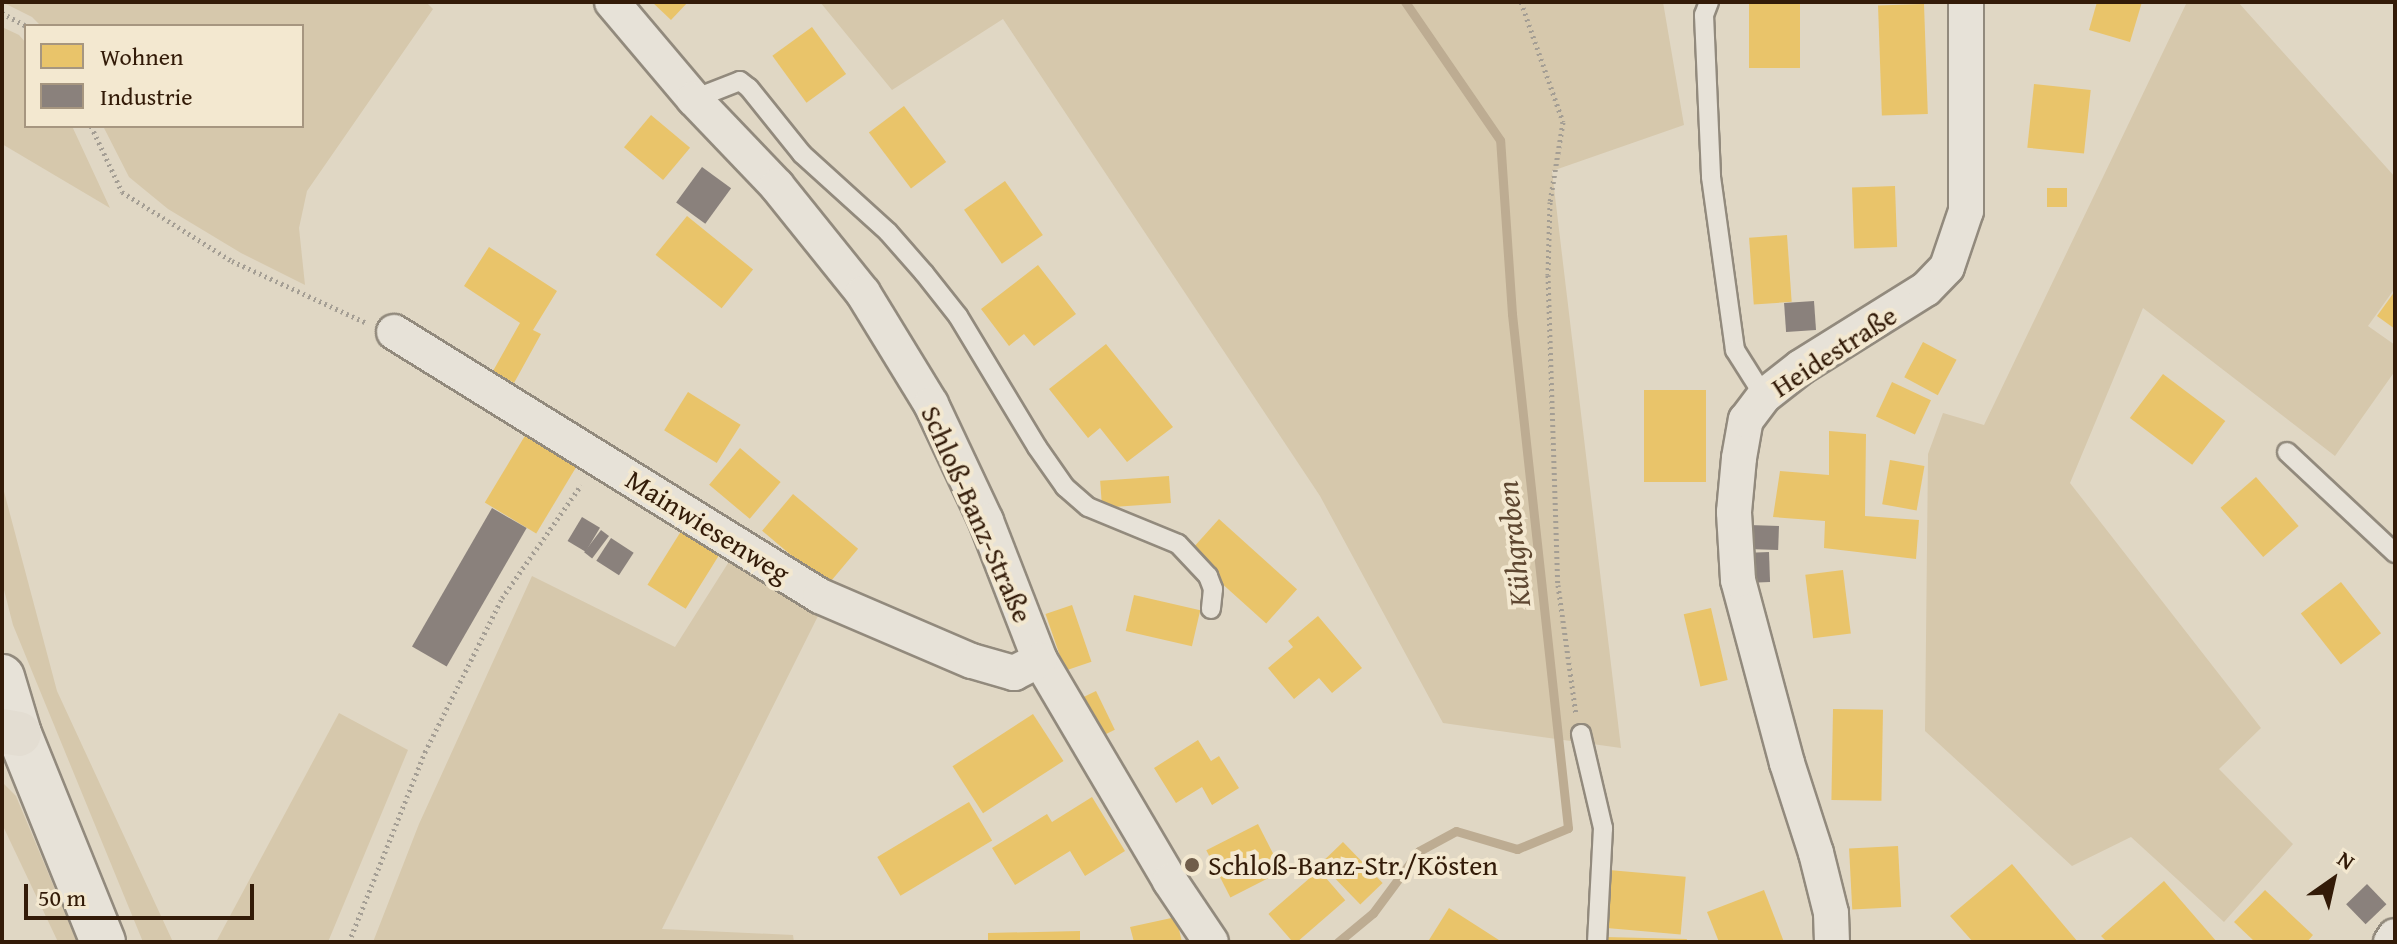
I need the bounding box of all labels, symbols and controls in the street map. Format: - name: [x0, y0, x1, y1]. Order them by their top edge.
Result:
- legend: [24, 24, 304, 128]
- text: Wohnen: [100, 39, 183, 74]
- text: Industrie: [100, 79, 193, 114]
- street label: Heidestraße: [1765, 298, 1903, 404]
- street label: Schloß-Banz-Straße: [914, 400, 1040, 628]
- street label: Mainwiesenweg: [620, 462, 796, 590]
- water label: Kühgraben: [1488, 479, 1538, 609]
- north arrow: [2293, 840, 2373, 920]
- text: N: [2331, 843, 2361, 877]
- place label: Schloß-Banz-Str./Kösten: [1208, 848, 1498, 882]
- marker: Schloß-Banz-Str./Kösten: [1183, 856, 1201, 874]
- scale bar: [28, 868, 258, 918]
- text: 50 m: [38, 880, 86, 915]

